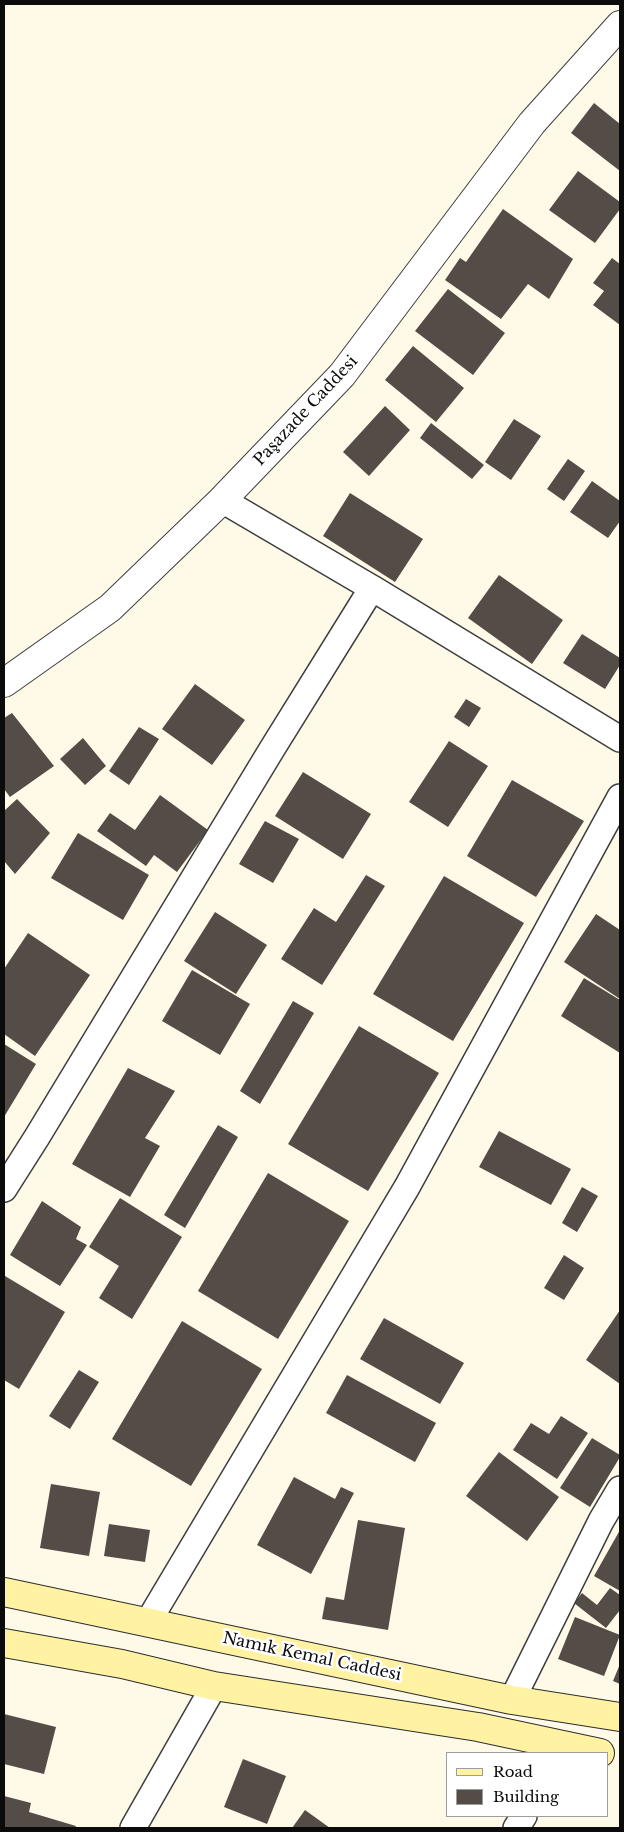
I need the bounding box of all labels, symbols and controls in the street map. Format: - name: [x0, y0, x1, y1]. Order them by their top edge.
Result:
- street label: Paşazade Caddesi: [250, 352, 362, 470]
- street label: Namık Kemal Caddesi: [221, 1629, 403, 1685]
- legend: [446, 1752, 609, 1817]
- text: Road: [493, 1762, 533, 1781]
- text: Building: [493, 1787, 559, 1806]

